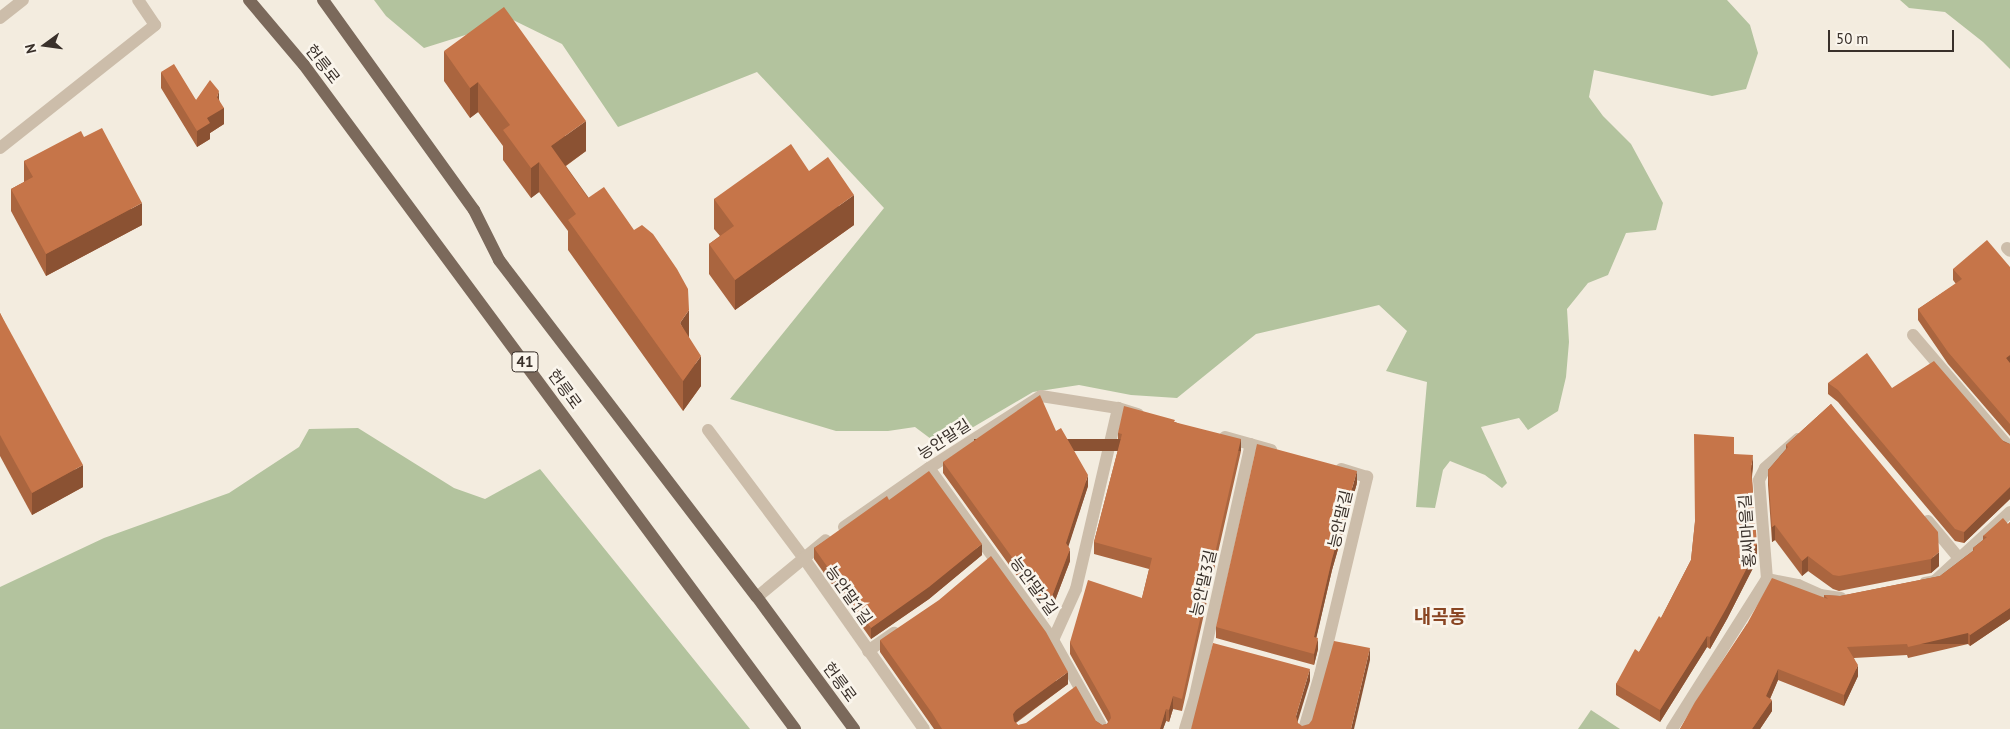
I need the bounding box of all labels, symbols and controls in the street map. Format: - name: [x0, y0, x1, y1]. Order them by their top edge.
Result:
- north arrow: [20, 20, 70, 70]
- scale bar: [1830, 20, 1956, 52]
- text: 50 m: [1836, 29, 1869, 48]
- street label: 헌릉로: [302, 41, 344, 87]
- text: N: [21, 42, 40, 55]
- road number: 41: [511, 350, 539, 374]
- street label: 헌릉로: [544, 365, 586, 413]
- street label: 능안말길: [914, 415, 974, 463]
- street label: 능안말길: [1324, 488, 1356, 550]
- street label: 홍씨마을길: [1735, 494, 1759, 568]
- street label: 능안말3길: [1186, 548, 1220, 618]
- street label: 능안말2길: [1006, 553, 1062, 619]
- street label: 능안말1길: [822, 562, 876, 628]
- district label: 내곡동: [1414, 606, 1466, 628]
- street label: 헌릉로: [819, 658, 861, 706]

